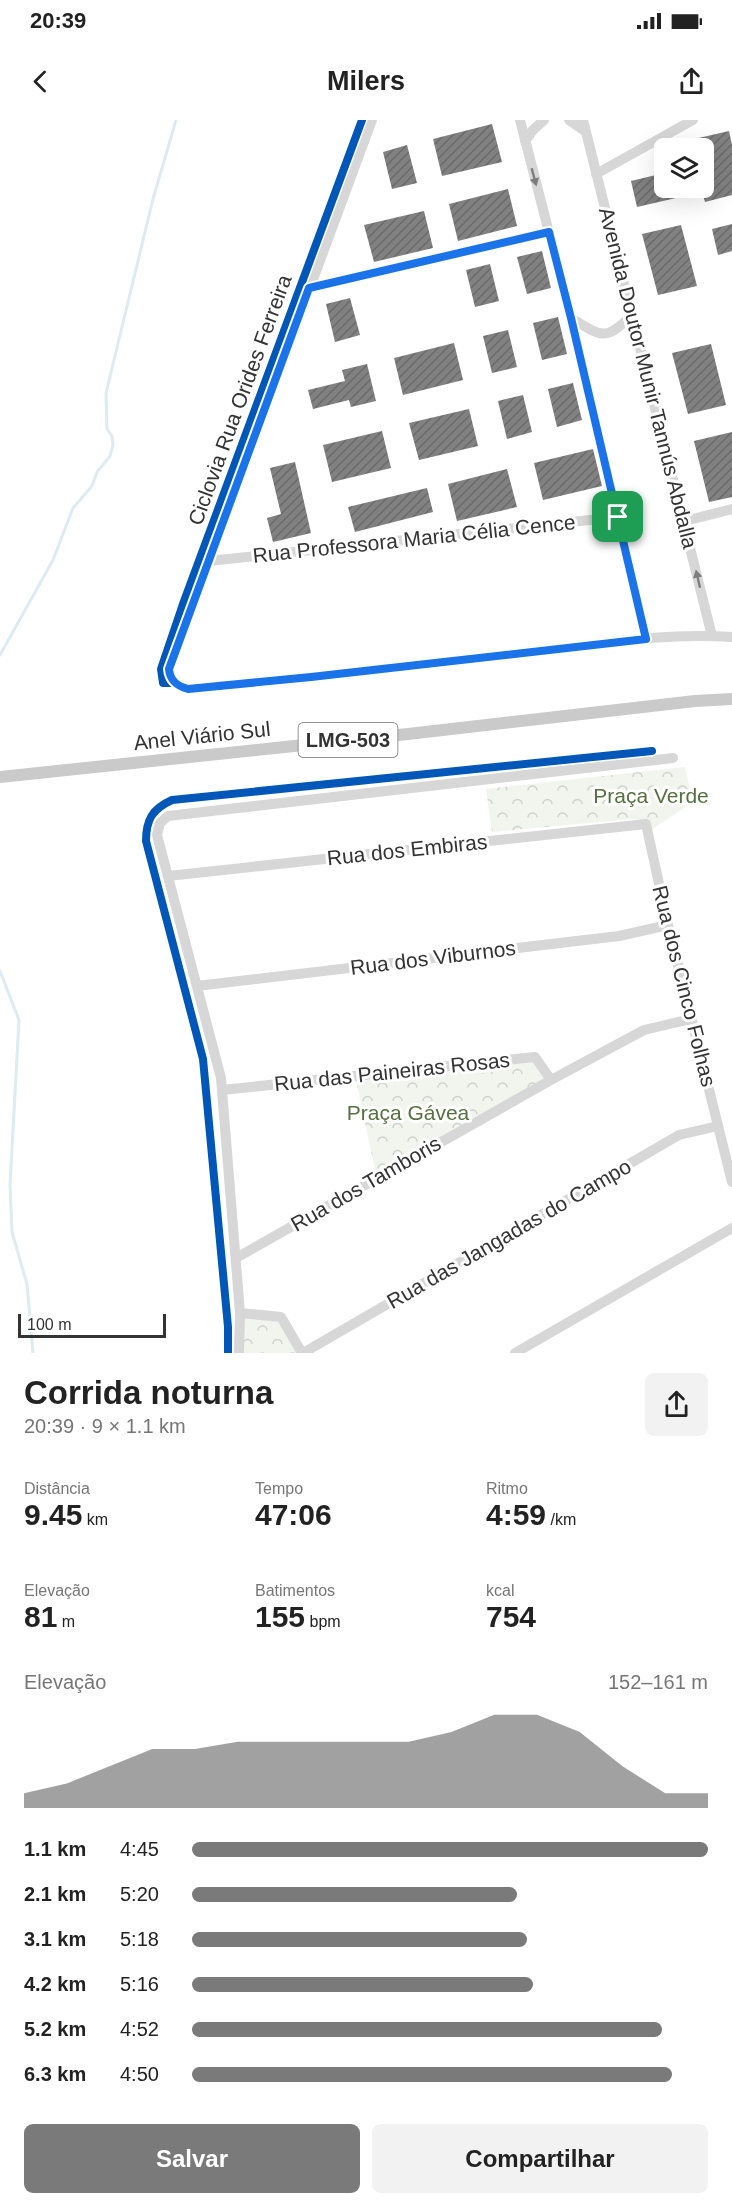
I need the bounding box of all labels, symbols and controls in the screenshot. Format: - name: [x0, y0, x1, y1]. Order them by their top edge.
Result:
- text: 20:39: [30, 8, 86, 33]
- icon: back: [24, 65, 57, 98]
- icon: share: [675, 65, 708, 98]
- text: Milers: [327, 66, 405, 96]
- map controls: [654, 138, 714, 198]
- button: layers: [654, 138, 714, 198]
- one-way arrow: [530, 168, 539, 186]
- street label: Avenida Doutor Munir Tannús Abdalla: [595, 205, 702, 551]
- street label: Ciclovia Rua Orides Ferreira: [183, 271, 296, 528]
- pin: [592, 491, 643, 542]
- icon: arrive: [601, 500, 634, 533]
- street label: Rua Professora Maria Célia Cence: [251, 510, 577, 567]
- one-way arrow: [693, 569, 703, 588]
- street label: Anel Viário Sul: [132, 717, 271, 754]
- road number: LMG-503: [298, 723, 398, 757]
- park label: Praça Verde: [593, 784, 709, 807]
- street label: Rua dos Embiras: [326, 830, 488, 869]
- street label: Rua dos Cinco Folhas: [648, 883, 721, 1089]
- street label: Rua dos Viburnos: [349, 936, 517, 979]
- street label: Rua das Paineiras Rosas: [273, 1048, 511, 1095]
- park label: Praça Gávea: [347, 1101, 470, 1124]
- street label: Rua dos Tamboris: [287, 1131, 445, 1236]
- street label: Rua das Jangadas do Campo: [383, 1154, 635, 1313]
- scale bar: [18, 1311, 166, 1338]
- text: 100 m: [27, 1316, 71, 1333]
- button: share: [645, 1373, 708, 1436]
- text: Corrida noturna: [24, 1374, 273, 1411]
- text: 20:39 · 9 × 1.1 km: [24, 1415, 186, 1437]
- text: Distância: [24, 1480, 90, 1497]
- text: Tempo: [255, 1480, 303, 1497]
- text: Ritmo: [486, 1480, 528, 1497]
- text: 9.45: [24, 1498, 82, 1531]
- text: 47:06: [255, 1498, 332, 1531]
- text: 4:59: [486, 1498, 546, 1531]
- text: km: [82, 1511, 108, 1528]
- text: /km: [546, 1511, 576, 1528]
- text: Elevação: [24, 1582, 90, 1599]
- text: Batimentos: [255, 1582, 335, 1599]
- text: kcal: [486, 1582, 514, 1599]
- text: 81: [24, 1600, 57, 1633]
- text: 155: [255, 1600, 305, 1633]
- text: 754: [486, 1600, 536, 1633]
- text: m: [57, 1613, 75, 1630]
- text: bpm: [305, 1613, 341, 1630]
- text: Elevação: [24, 1671, 106, 1693]
- text: 152–161 m: [608, 1671, 708, 1693]
- text: 1.1 km: [24, 1838, 86, 1860]
- text: 4:45: [120, 1838, 159, 1860]
- text: 2.1 km: [24, 1883, 86, 1905]
- text: 5:20: [120, 1883, 159, 1905]
- text: 3.1 km: [24, 1928, 86, 1950]
- text: 5:18: [120, 1928, 159, 1950]
- text: 4.2 km: [24, 1973, 86, 1995]
- text: 5:16: [120, 1973, 159, 1995]
- text: 5.2 km: [24, 2018, 86, 2040]
- text: 4:52: [120, 2018, 159, 2040]
- text: 6.3 km: [24, 2063, 86, 2085]
- text: 4:50: [120, 2063, 159, 2085]
- button: Salvar: [24, 2124, 360, 2193]
- button: Compartilhar: [372, 2124, 708, 2193]

